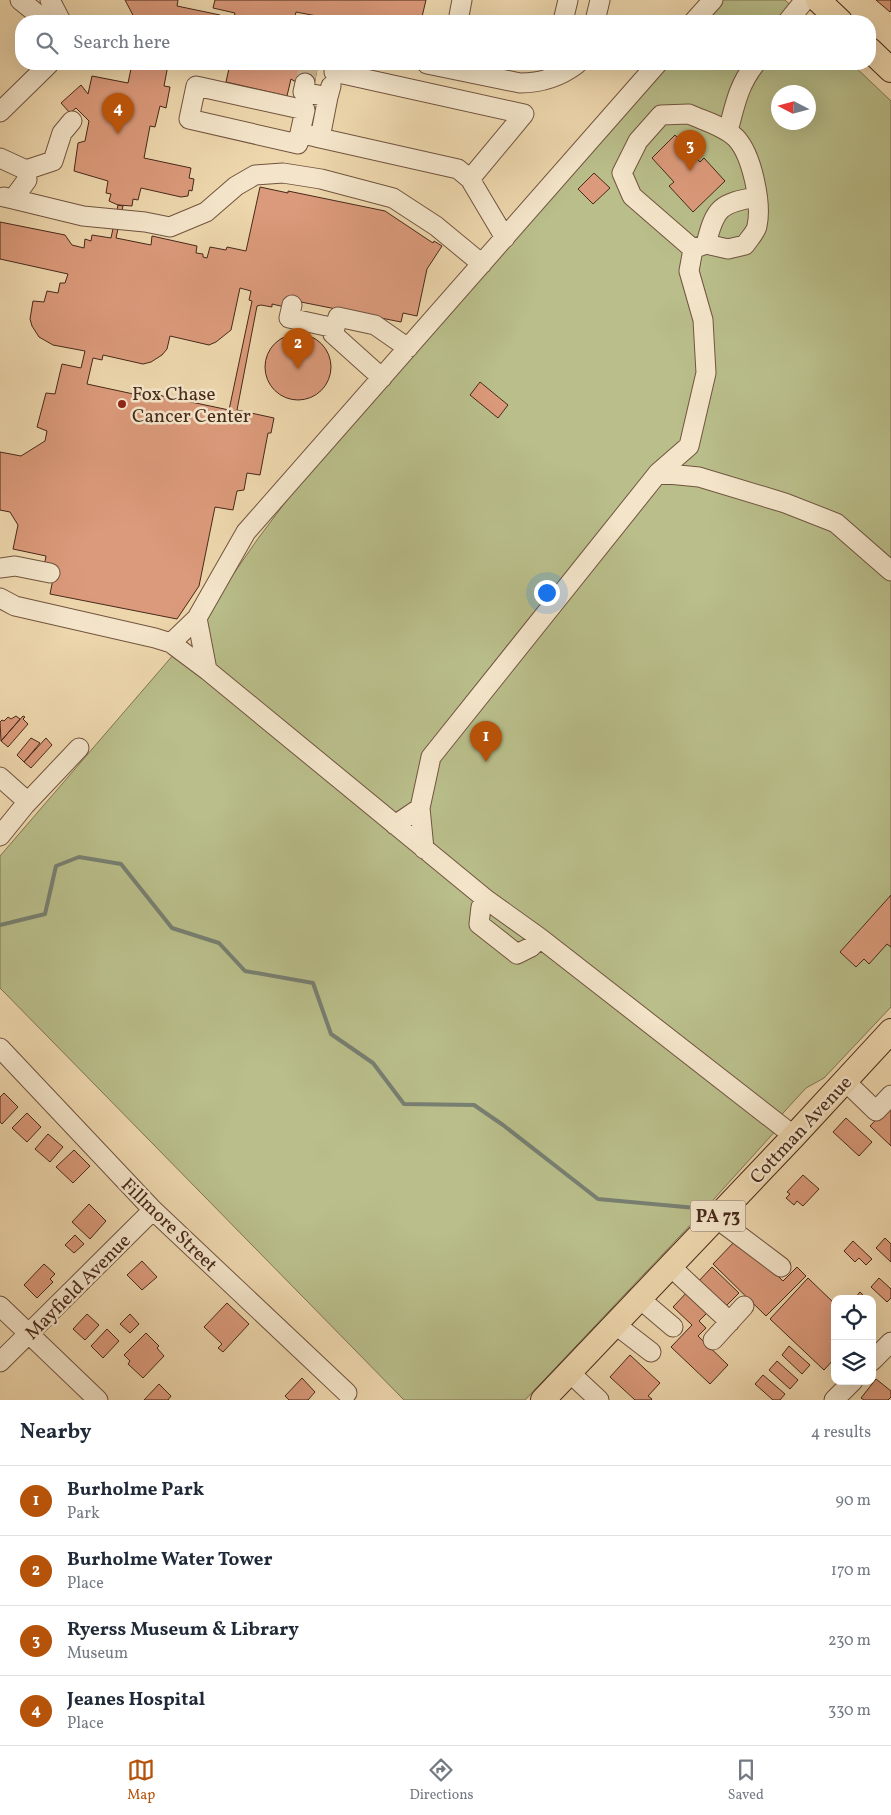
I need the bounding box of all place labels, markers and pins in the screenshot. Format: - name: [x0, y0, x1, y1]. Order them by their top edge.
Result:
- pin: 4: [102, 93, 134, 134]
- pin: 3: [674, 130, 706, 171]
- pin: 2: [282, 328, 314, 369]
- place label: Fox Chase Cancer Center: [132, 382, 251, 430]
- marker: Fox Chase Cancer Center: [116, 398, 128, 410]
- pin: 1: [470, 721, 502, 762]

